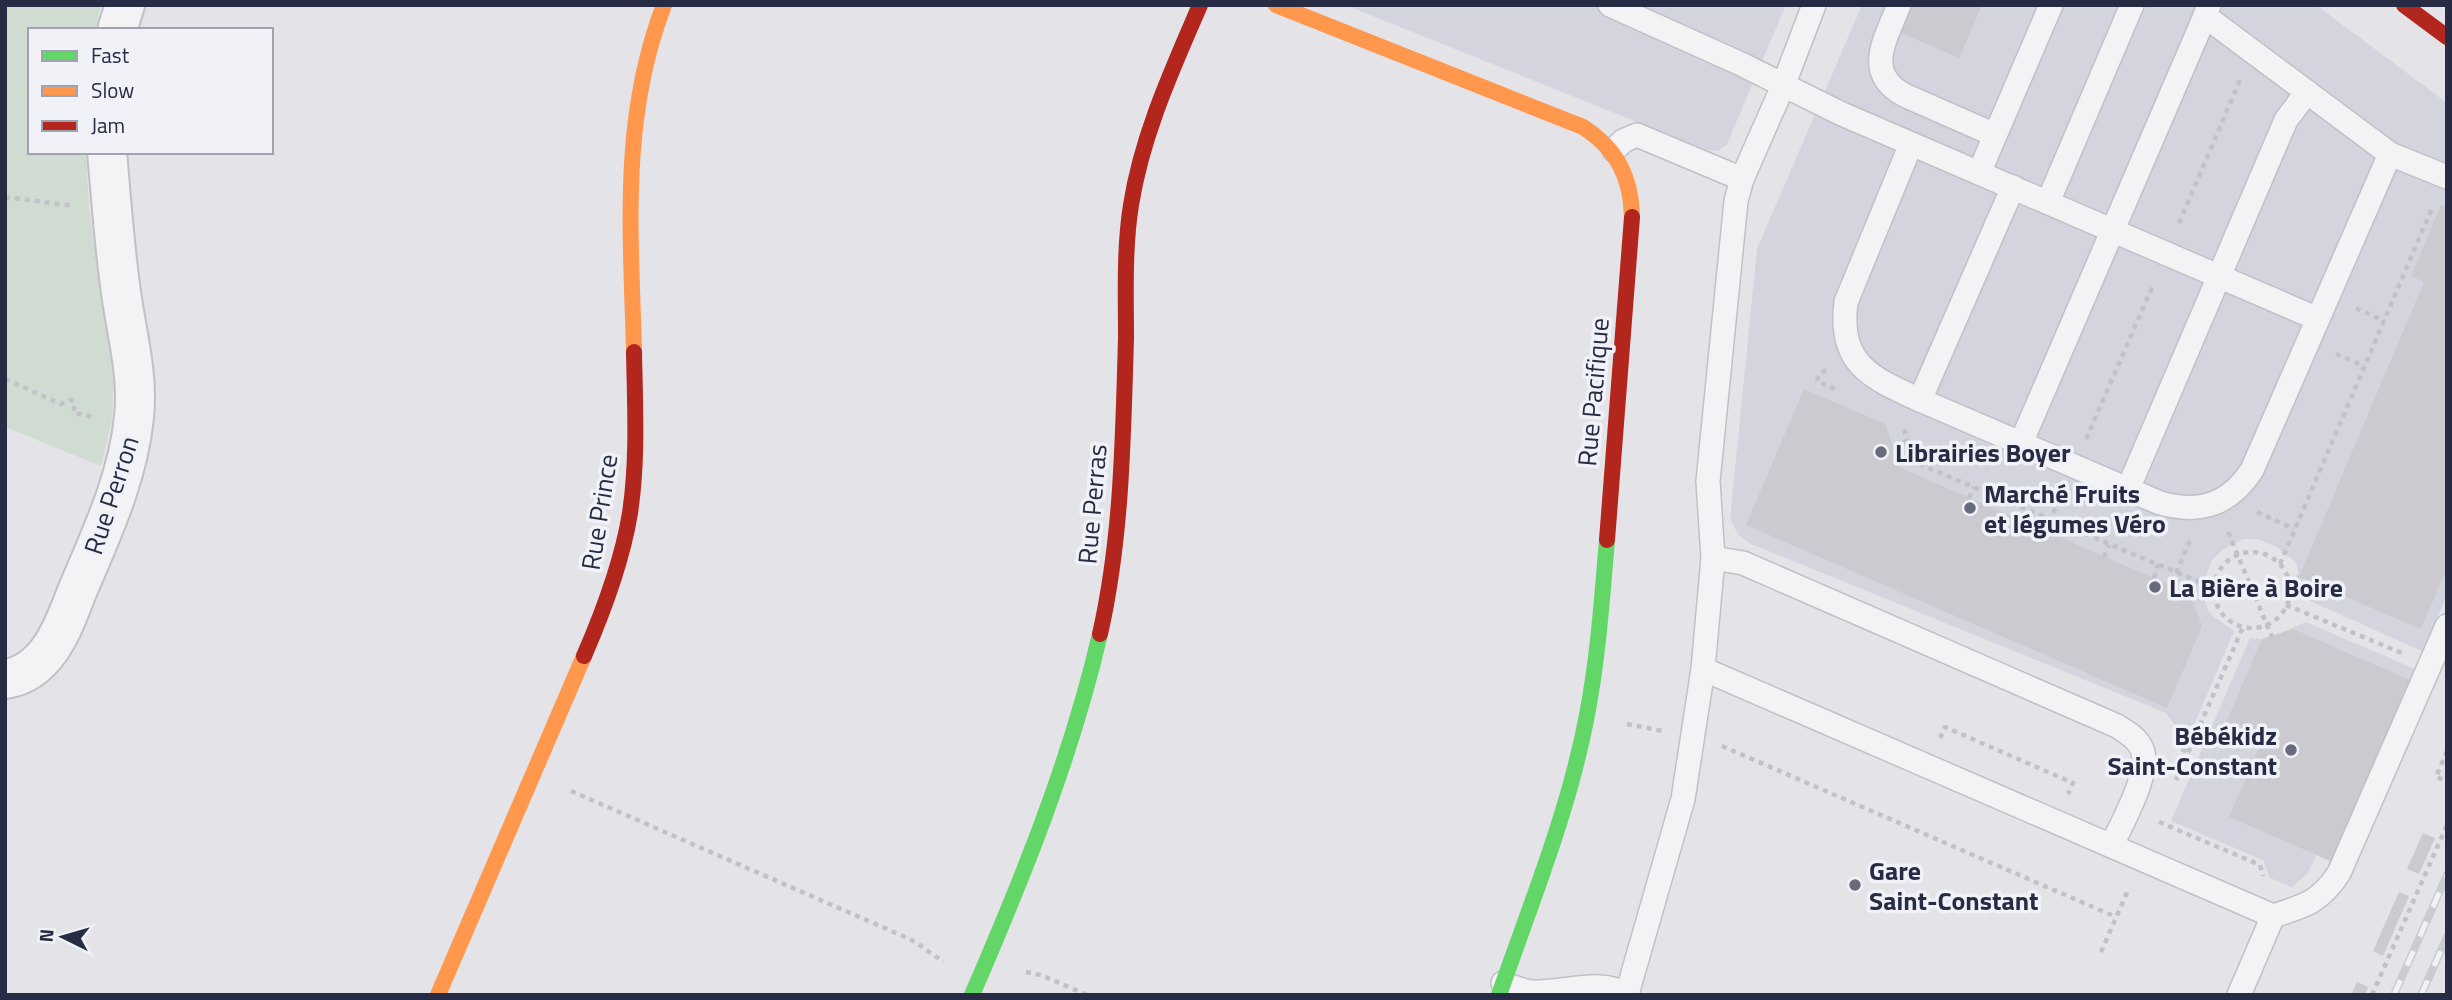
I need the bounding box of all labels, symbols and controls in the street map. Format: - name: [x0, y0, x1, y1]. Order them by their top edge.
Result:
- legend: [28, 28, 273, 154]
- text: Fast: [91, 39, 130, 71]
- text: Slow: [91, 74, 134, 106]
- text: Jam: [91, 109, 125, 141]
- street label: Rue Pacifique: [1567, 316, 1619, 468]
- street label: Rue Perron: [74, 431, 148, 559]
- place label: Librairies Boyer: [1895, 433, 2071, 472]
- street label: Rue Perras: [1067, 442, 1117, 566]
- marker: Librairies Boyer: [1873, 444, 1889, 460]
- street label: Rue Prince: [571, 451, 627, 573]
- place label: Marché Fruits et légumes Véro: [1984, 474, 2166, 543]
- marker: Marché Fruits et légumes Véro: [1962, 500, 1978, 516]
- place label: La Bière à Boire: [2169, 568, 2343, 607]
- marker: La Bière à Boire: [2147, 579, 2163, 595]
- place label: Bébékidz Saint-Constant: [2107, 716, 2277, 785]
- marker: Bébékidz Saint-Constant: [2283, 742, 2299, 758]
- place label: Gare Saint-Constant: [1869, 851, 2039, 920]
- marker: Gare Saint-Constant: [1847, 877, 1863, 893]
- north arrow: [28, 902, 98, 972]
- text: N: [31, 928, 61, 943]

